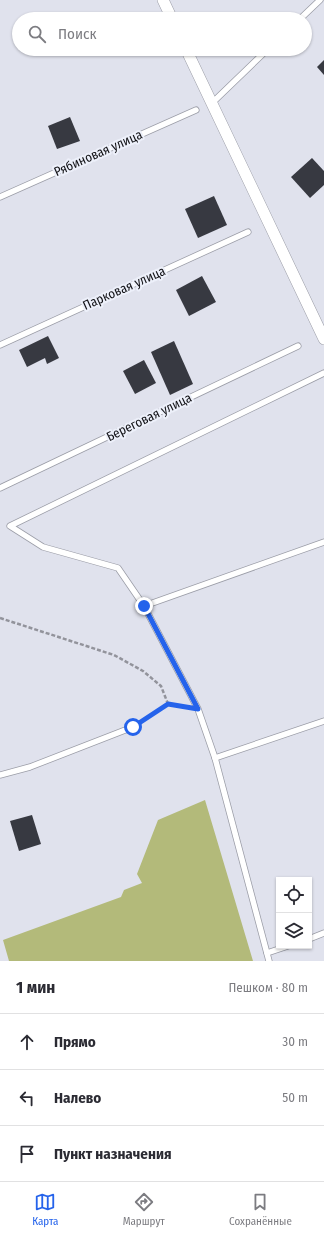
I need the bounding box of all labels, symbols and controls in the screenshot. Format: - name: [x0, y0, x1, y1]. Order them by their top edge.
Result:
- search box: [12, 12, 312, 56]
- icon: search: [26, 23, 48, 45]
- text: Поиск: [58, 25, 96, 43]
- street label: Рябиновая улица: [52, 127, 144, 179]
- street label: Парковая улица: [80, 263, 168, 313]
- street label: Береговая улица: [104, 390, 194, 444]
- route end: [135, 597, 153, 615]
- route start: [124, 718, 142, 736]
- map controls: [276, 877, 312, 949]
- button: locate: [276, 877, 312, 913]
- button: layers: [276, 913, 312, 949]
- text: 1 мин: [16, 977, 55, 998]
- text: Пешком · 80 m: [229, 980, 308, 995]
- icon: ahead: [16, 1031, 38, 1053]
- text: Прямо: [54, 1033, 96, 1051]
- text: 30 m: [282, 1034, 308, 1049]
- icon: left: [16, 1087, 38, 1109]
- text: Налево: [54, 1089, 101, 1107]
- text: 50 m: [282, 1090, 308, 1105]
- icon: arrive: [16, 1143, 38, 1165]
- text: Пункт назначения: [54, 1145, 172, 1163]
- tab: Карта: [32, 1191, 58, 1228]
- tab: Маршрут: [123, 1191, 165, 1228]
- tab: Сохранённые: [229, 1191, 292, 1228]

